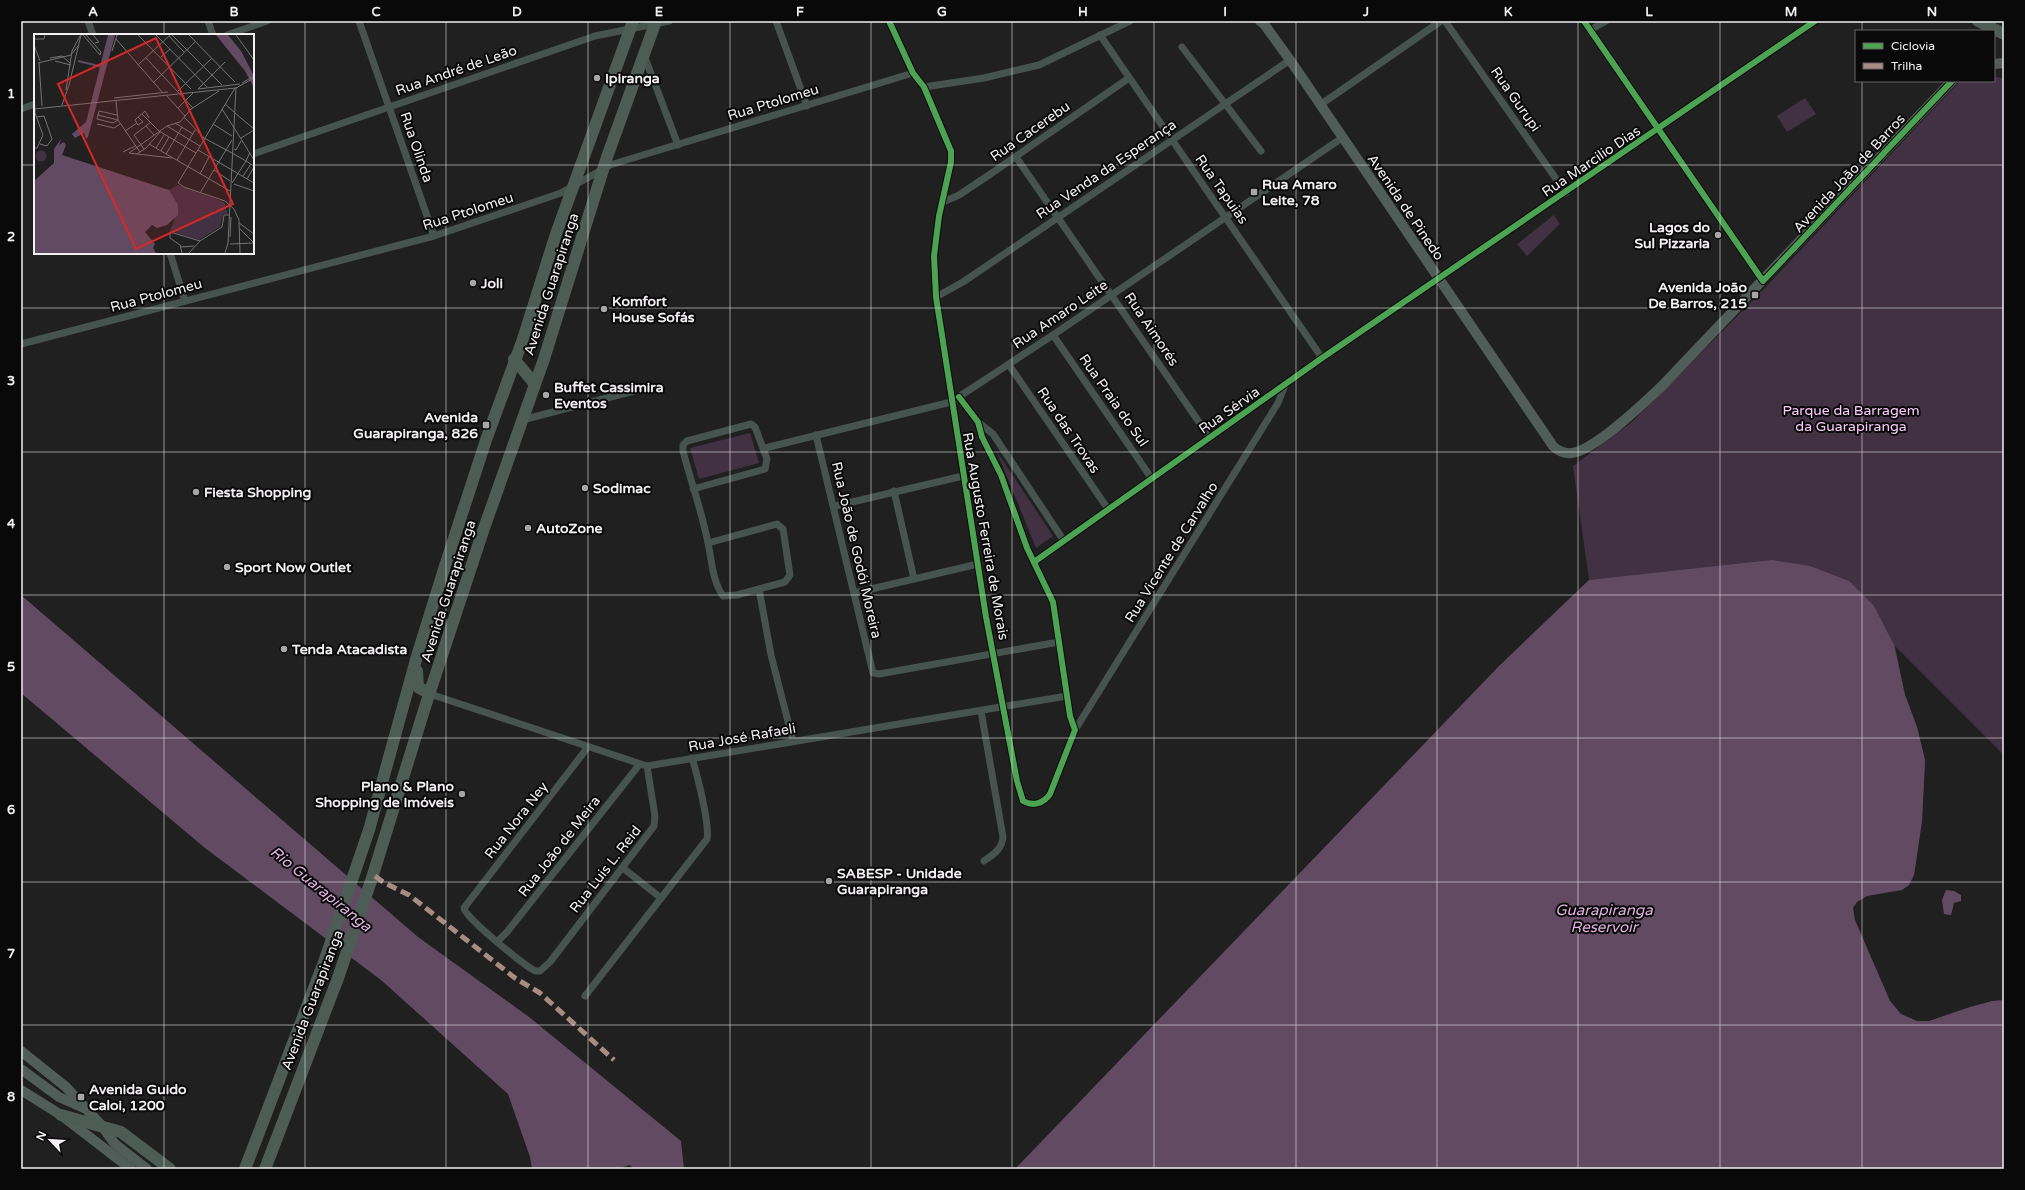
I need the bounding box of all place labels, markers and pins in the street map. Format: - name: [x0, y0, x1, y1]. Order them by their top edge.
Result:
- place label: Ipiranga: [605, 70, 660, 87]
- marker: Ipiranga: [592, 73, 602, 83]
- place label: Rua Amaro Leite, 78: [1262, 176, 1337, 209]
- marker: Rua Amaro Leite, 78: [1249, 187, 1259, 197]
- place label: Lagos do Sul Pizzaria: [1635, 219, 1710, 252]
- marker: Lagos do Sul Pizzaria: [1713, 230, 1723, 240]
- place label: Joli: [480, 275, 503, 292]
- marker: Joli: [468, 278, 478, 288]
- place label: Avenida João De Barros, 215: [1648, 279, 1747, 312]
- marker: Avenida João De Barros, 215: [1750, 290, 1760, 300]
- place label: Komfort House Sofás: [612, 293, 695, 326]
- marker: Komfort House Sofás: [599, 304, 609, 314]
- place label: Buffet Cassimira Eventos: [554, 379, 664, 412]
- marker: Buffet Cassimira Eventos: [541, 390, 551, 400]
- place label: Avenida Guarapiranga, 826: [353, 409, 478, 442]
- marker: Avenida Guarapiranga, 826: [481, 420, 491, 430]
- place label: Sodimac: [593, 480, 651, 497]
- marker: Sodimac: [580, 483, 590, 493]
- place label: Fiesta Shopping: [204, 484, 312, 501]
- marker: Fiesta Shopping: [191, 487, 201, 497]
- place label: AutoZone: [536, 520, 603, 537]
- marker: AutoZone: [523, 523, 533, 533]
- place label: Sport Now Outlet: [235, 559, 352, 576]
- marker: Sport Now Outlet: [222, 562, 232, 572]
- place label: Tenda Atacadista: [291, 641, 407, 658]
- marker: Tenda Atacadista: [279, 644, 289, 654]
- place label: Plano & Plano Shopping de Imóveis: [315, 778, 454, 811]
- marker: Plano & Plano Shopping de Imóveis: [457, 789, 467, 799]
- place label: SABESP - Unidade Guarapiranga: [837, 865, 962, 898]
- marker: SABESP - Unidade Guarapiranga: [824, 876, 834, 886]
- place label: Avenida Guido Caloi, 1200: [89, 1081, 187, 1114]
- marker: Avenida Guido Caloi, 1200: [76, 1092, 86, 1102]

